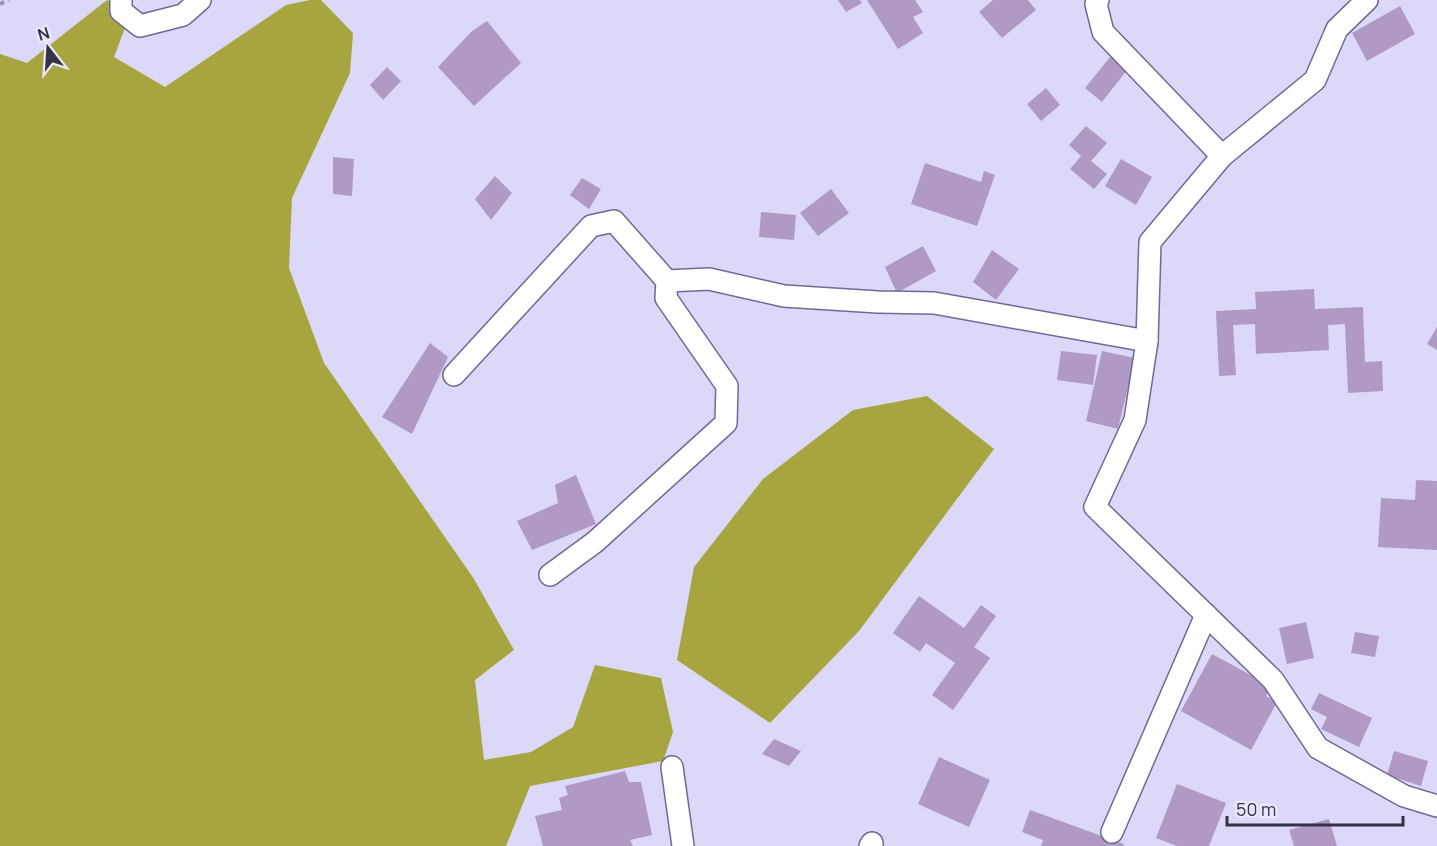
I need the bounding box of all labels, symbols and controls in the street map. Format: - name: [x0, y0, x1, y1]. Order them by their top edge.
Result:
- north arrow: [18, 18, 78, 78]
- text: N: [35, 21, 52, 46]
- scale bar: [1227, 789, 1402, 827]
- text: 50 m: [1236, 797, 1276, 821]

